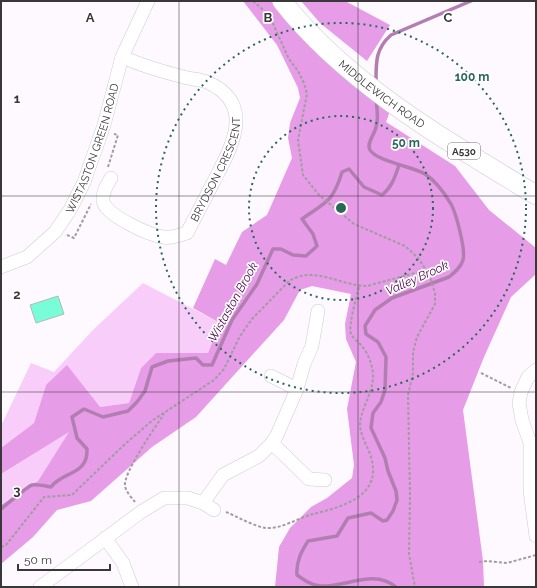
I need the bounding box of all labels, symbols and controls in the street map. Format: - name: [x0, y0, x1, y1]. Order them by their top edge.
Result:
- text: A: [86, 10, 95, 25]
- text: B: [264, 10, 273, 25]
- text: C: [444, 10, 453, 25]
- street label: MIDDLEWICH ROAD: [336, 58, 427, 131]
- text: 100 m: [455, 70, 489, 84]
- street label: WISTASTON GREEN ROAD: [63, 82, 122, 215]
- text: 1: [14, 91, 21, 106]
- street label: BRYDSON CRESCENT: [188, 117, 243, 224]
- text: 50 m: [392, 136, 420, 150]
- road number: A530: [448, 143, 480, 159]
- centre of rings: [334, 201, 348, 215]
- water label: Valley Brook: [383, 258, 451, 298]
- water label: Wistaston Brook: [205, 259, 261, 344]
- text: 2: [13, 287, 21, 302]
- text: 3: [13, 483, 21, 498]
- scale bar: [18, 546, 110, 572]
- text: 50 m: [24, 553, 52, 567]

